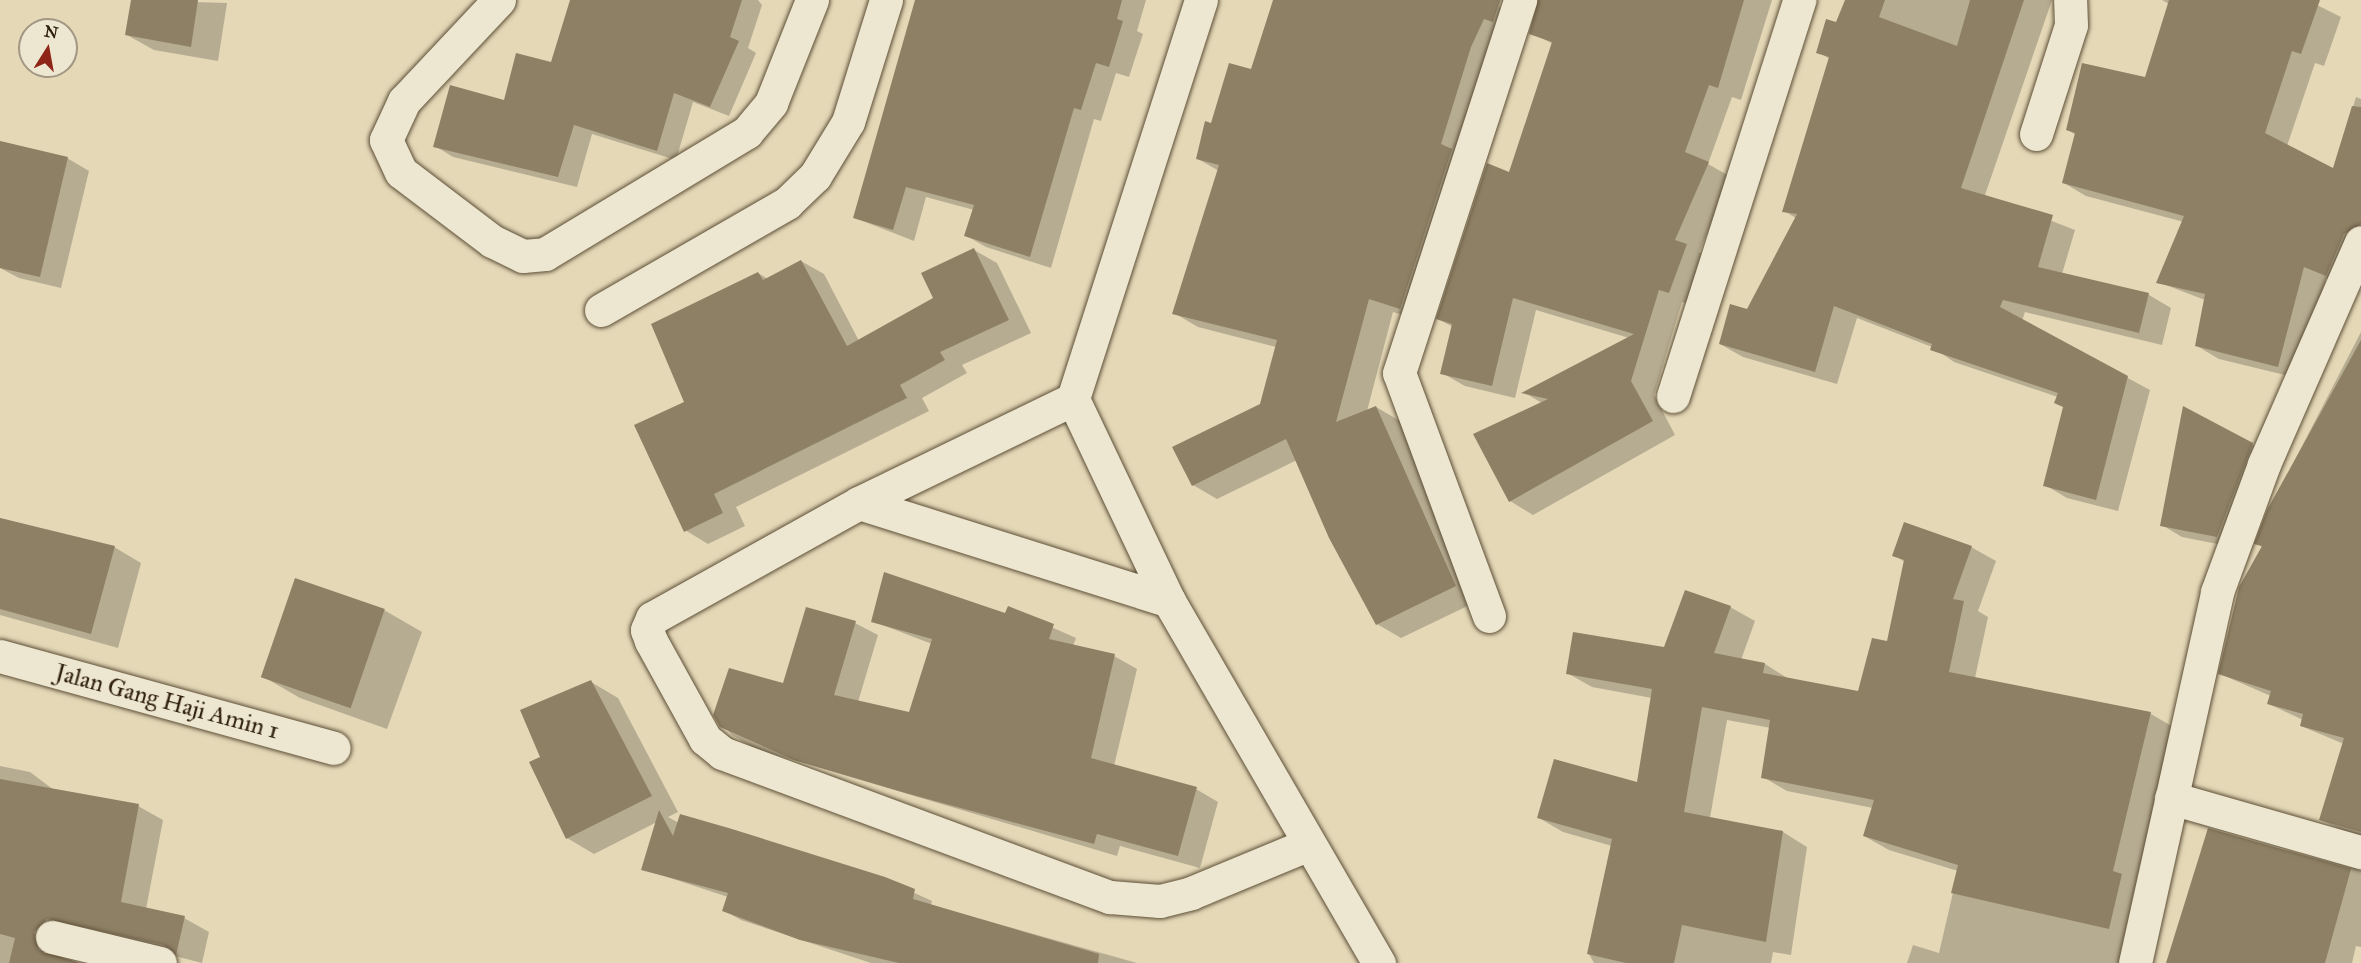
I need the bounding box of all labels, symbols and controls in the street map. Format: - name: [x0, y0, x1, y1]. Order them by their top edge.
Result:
- north arrow: [18, 18, 78, 78]
- text: N: [43, 21, 60, 42]
- street label: Jalan Gang Haji Amin 1: [52, 658, 282, 746]

